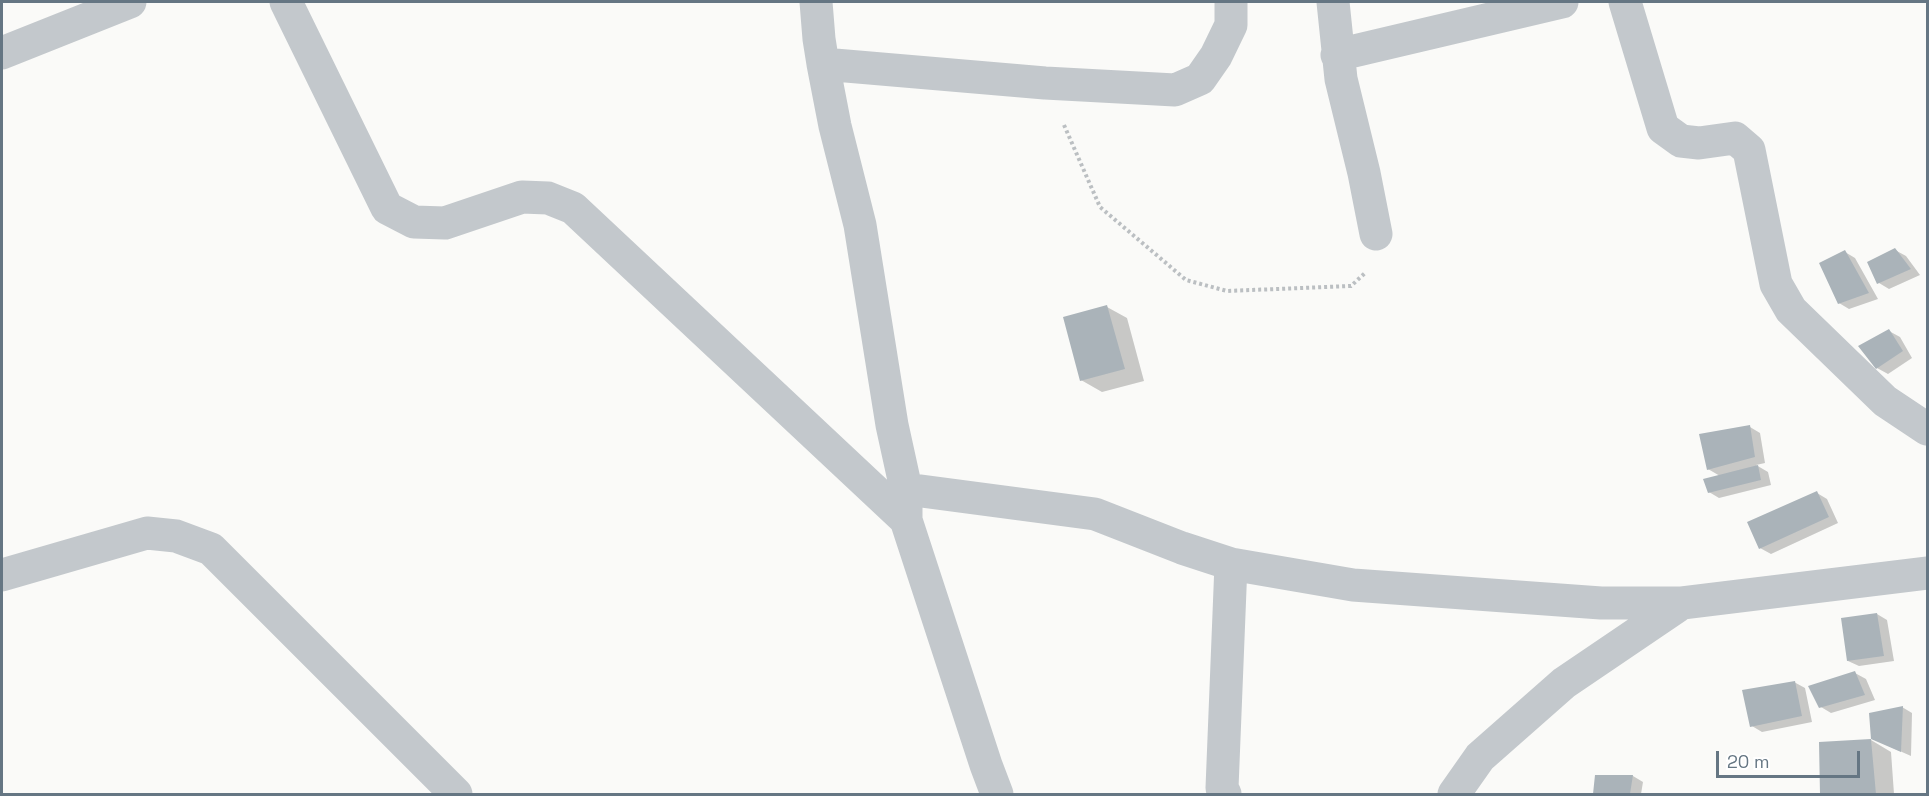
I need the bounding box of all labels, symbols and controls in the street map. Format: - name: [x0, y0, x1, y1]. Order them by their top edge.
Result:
- scale bar: [1719, 739, 1863, 777]
- text: 20 m: [1727, 750, 1770, 773]

